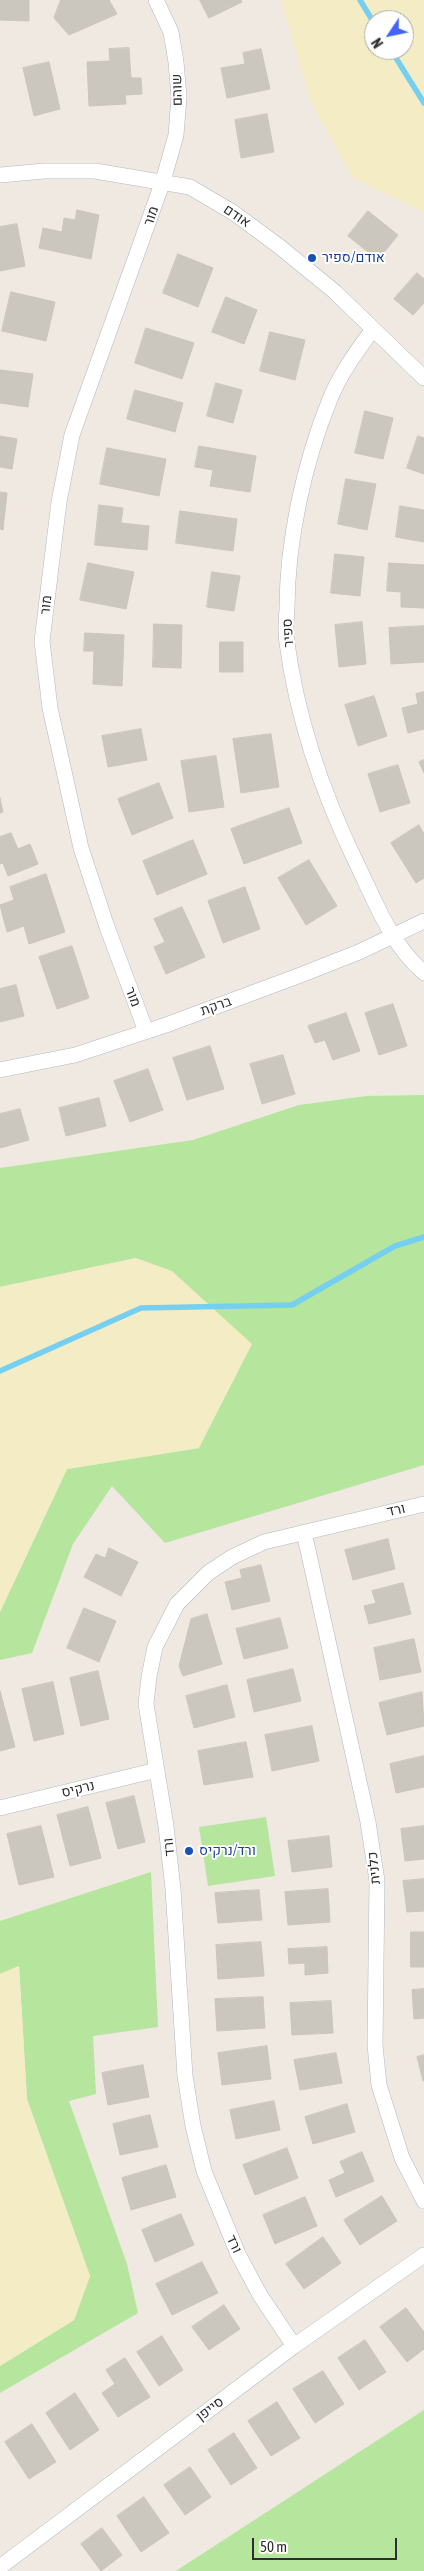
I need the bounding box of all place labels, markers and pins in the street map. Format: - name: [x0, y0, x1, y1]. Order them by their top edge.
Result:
- place label: אודם/ספיר: [322, 250, 385, 266]
- marker: אודם/ספיר: [306, 252, 318, 264]
- place label: ורד/נרקיס: [199, 1843, 256, 1859]
- marker: ורד/נרקיס: [183, 1845, 195, 1857]

